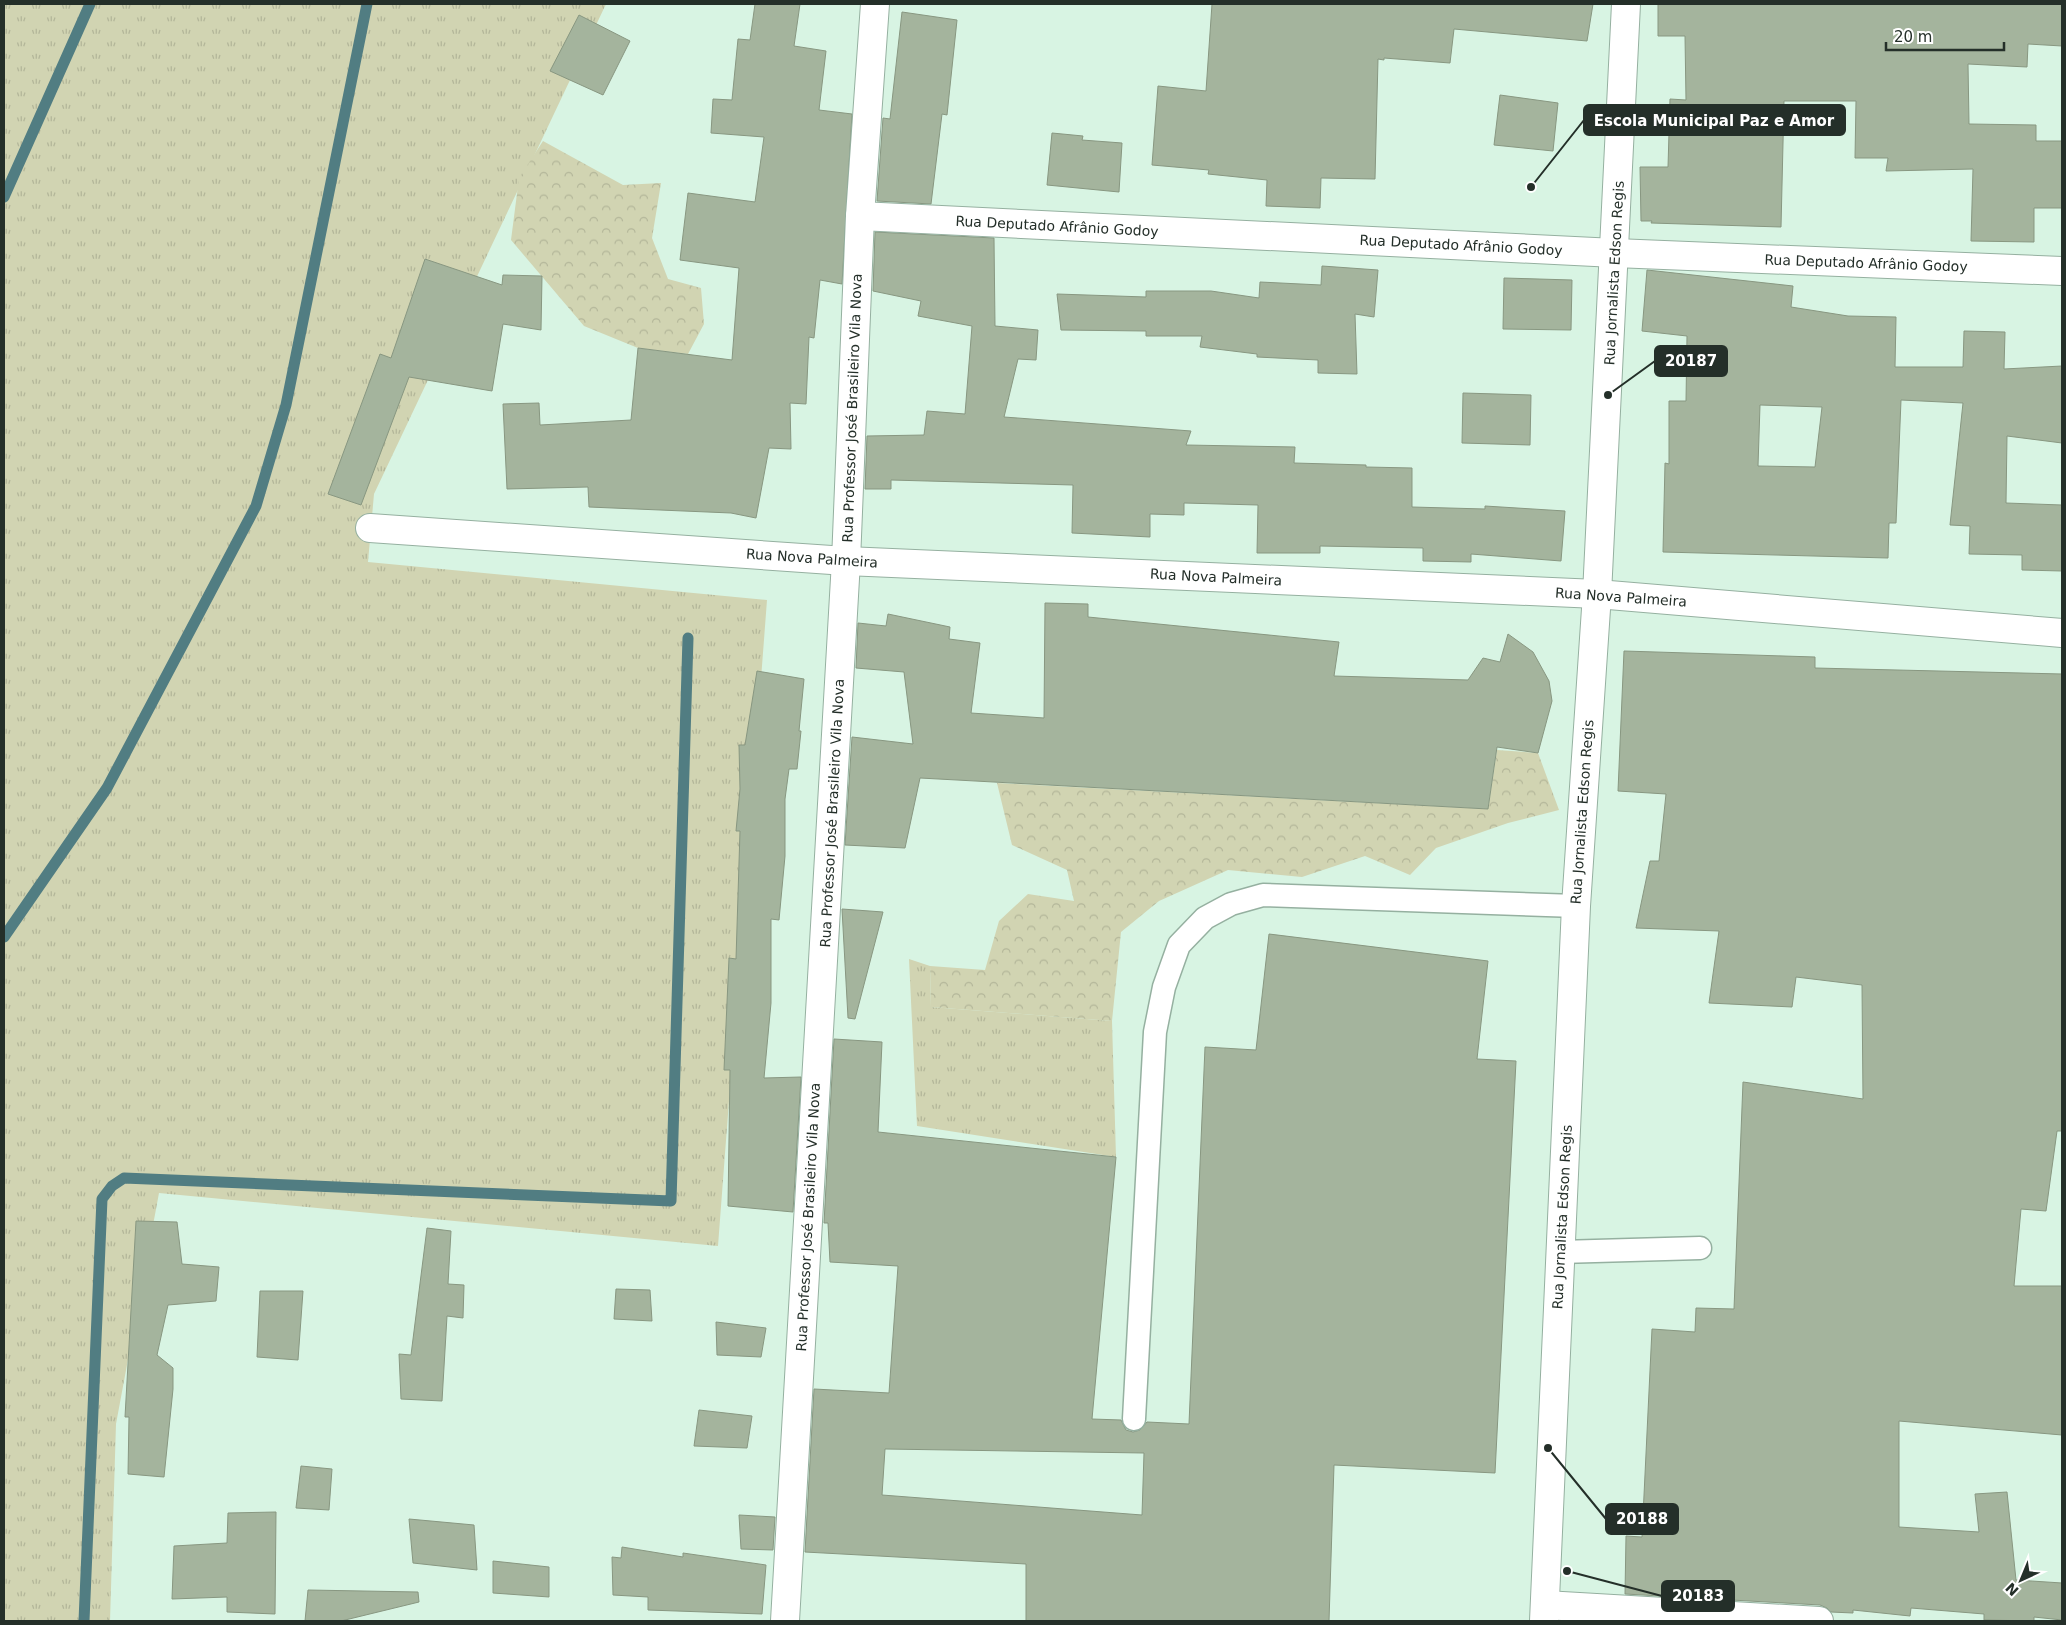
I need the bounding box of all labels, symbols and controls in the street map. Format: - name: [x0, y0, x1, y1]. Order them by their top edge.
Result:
- scale bar: [1886, 20, 2004, 52]
- text: 20 m: [1894, 28, 1932, 46]
- callout: Escola Municipal Paz e Amor: [1584, 105, 1845, 135]
- text: Escola Municipal Paz e Amor: [1594, 112, 1835, 130]
- street label: Rua Jornalista Edson Regis: [1601, 180, 1627, 366]
- street label: Rua Deputado Afrânio Godoy: [955, 213, 1159, 239]
- street label: Rua Deputado Afrânio Godoy: [1359, 232, 1563, 258]
- street label: Rua Deputado Afrânio Godoy: [1764, 251, 1968, 275]
- street label: Rua Professor José Brasileiro Vila Nova: [839, 273, 865, 543]
- callout: 20187: [1655, 346, 1727, 376]
- text: 20187: [1665, 352, 1717, 370]
- street label: Rua Nova Palmeira: [746, 545, 878, 571]
- street label: Rua Nova Palmeira: [1150, 566, 1282, 588]
- street label: Rua Nova Palmeira: [1555, 584, 1687, 610]
- street label: Rua Professor José Brasileiro Vila Nova: [817, 678, 847, 948]
- street label: Rua Jornalista Edson Regis: [1568, 719, 1596, 905]
- street label: Rua Professor José Brasileiro Vila Nova: [793, 1082, 823, 1352]
- street label: Rua Jornalista Edson Regis: [1549, 1124, 1575, 1310]
- callout: 20188: [1606, 1504, 1678, 1534]
- text: 20188: [1616, 1510, 1668, 1528]
- north arrow: [1996, 1555, 2046, 1605]
- text: N: [2002, 1580, 2022, 1599]
- callout: 20183: [1662, 1581, 1734, 1611]
- text: 20183: [1672, 1587, 1724, 1605]

